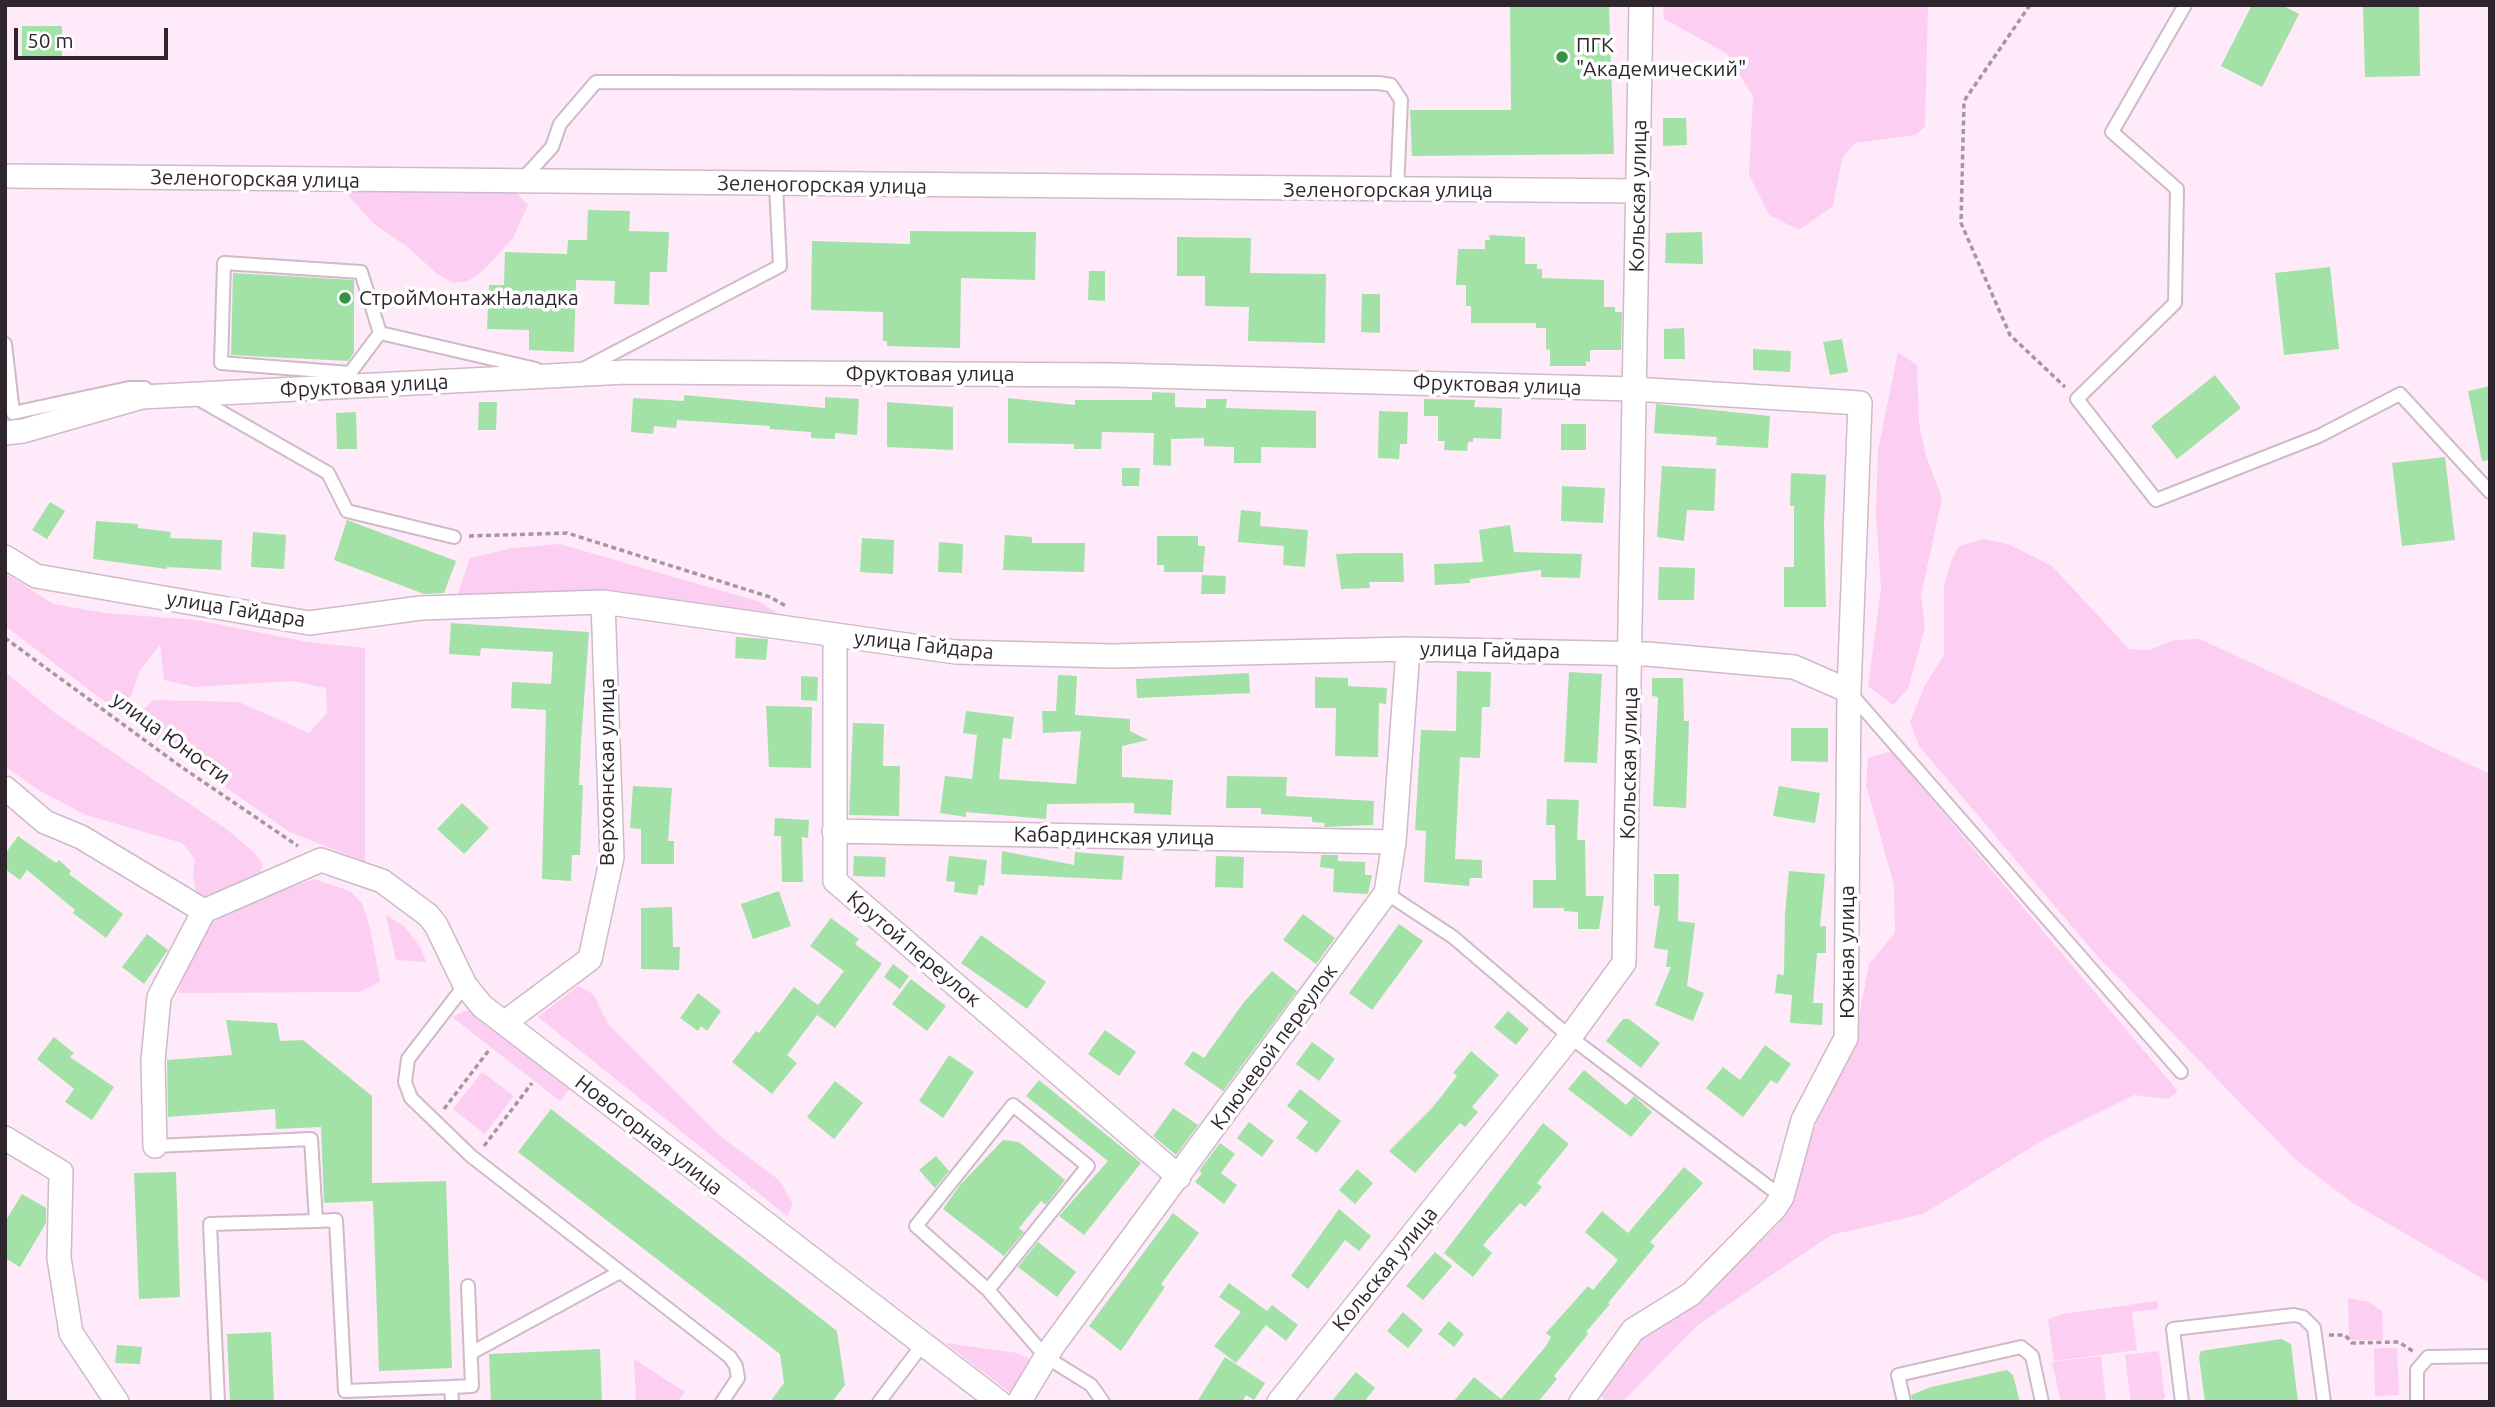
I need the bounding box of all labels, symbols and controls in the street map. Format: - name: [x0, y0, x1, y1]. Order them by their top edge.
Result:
- scale bar: [18, 14, 172, 58]
- text: 50 m: [27, 28, 74, 52]
- place label: ПГК "Академический": [1576, 32, 1746, 82]
- marker: ПГК "Академический": [1554, 49, 1570, 65]
- street label: Кольская улица: [1624, 119, 1652, 273]
- street label: Зеленогорская улица: [150, 165, 360, 193]
- street label: Зеленогорская улица: [717, 171, 927, 199]
- street label: Зеленогорская улица: [1283, 177, 1493, 203]
- place label: СтройМонтажНаладка: [359, 285, 579, 311]
- marker: СтройМонтажНаладка: [337, 290, 353, 306]
- street label: Фруктовая улица: [846, 361, 1014, 387]
- street label: Фруктовая улица: [279, 369, 449, 403]
- street label: Фруктовая улица: [1412, 369, 1582, 401]
- street label: улица Гайдара: [165, 586, 307, 632]
- street label: улица Гайдара: [853, 625, 995, 665]
- street label: улица Гайдара: [1420, 636, 1560, 664]
- street label: Верхоянская улица: [594, 678, 620, 866]
- street label: Кольская улица: [1615, 686, 1643, 840]
- street label: улица Юности: [107, 687, 235, 789]
- street label: Кабардинская улица: [1013, 822, 1215, 850]
- street label: Южная улица: [1834, 885, 1860, 1019]
- street label: Крутой переулок: [842, 886, 986, 1012]
- street label: Ключевой переулок: [1205, 959, 1343, 1135]
- street label: Новогорная улица: [570, 1070, 728, 1200]
- street label: Кольская улица: [1327, 1202, 1443, 1336]

